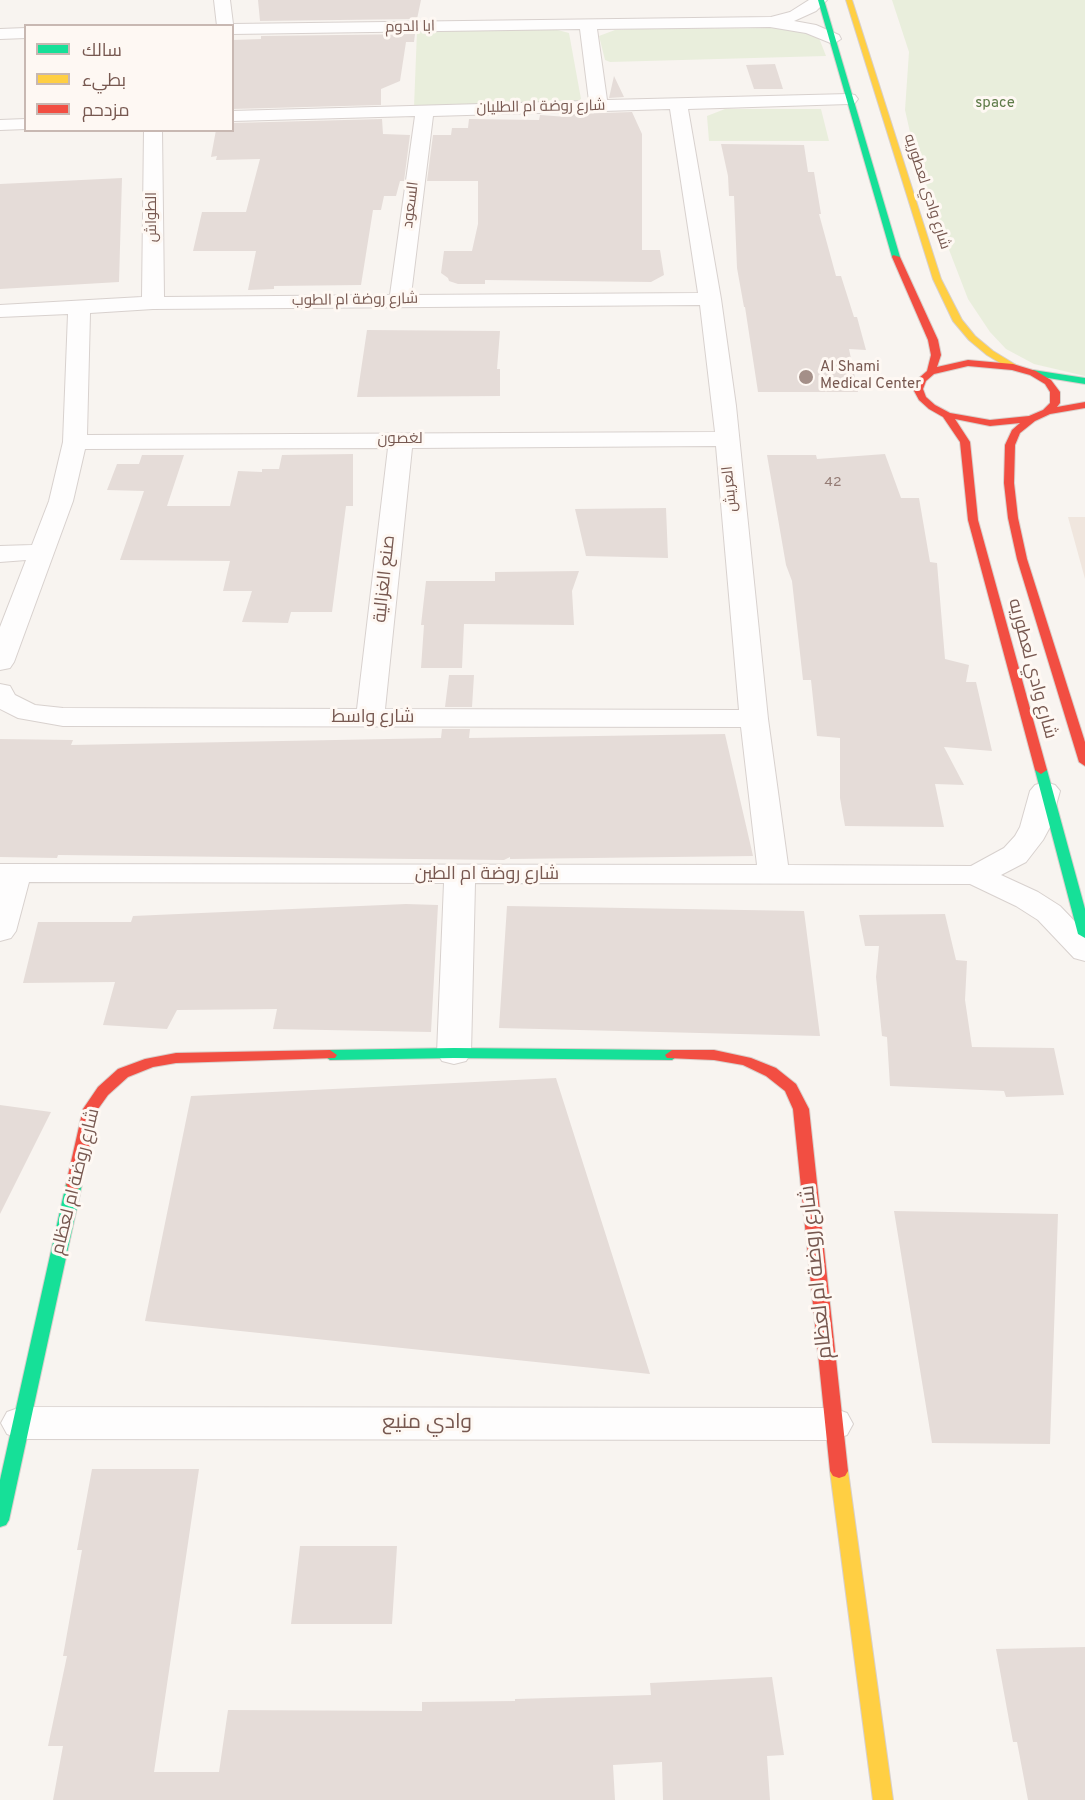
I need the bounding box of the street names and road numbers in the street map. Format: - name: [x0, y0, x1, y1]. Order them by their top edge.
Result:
- street label: ابا الدوم: [385, 19, 435, 37]
- street label: شارع روضة ام الطليان: [476, 98, 606, 118]
- street label: شارع وادي لعطوريه: [899, 132, 953, 252]
- street label: السعود: [400, 181, 424, 229]
- street label: الطواش: [144, 192, 162, 242]
- street label: شارع روضة ام الطوب: [292, 291, 418, 311]
- street label: لغصون: [377, 431, 423, 449]
- street label: العريش: [720, 465, 742, 513]
- street label: صنع الغزالية: [371, 534, 401, 624]
- street label: شارع وادي لعطوريه: [1002, 596, 1060, 742]
- street label: شارع واسط: [332, 707, 414, 729]
- street label: شارع روضة ام الطين: [415, 864, 559, 886]
- street label: شارع روضة ام لعظام: [48, 1107, 106, 1257]
- street label: شارع روضة ام لعظام: [796, 1184, 840, 1360]
- street label: وادي منيع: [382, 1411, 472, 1437]

